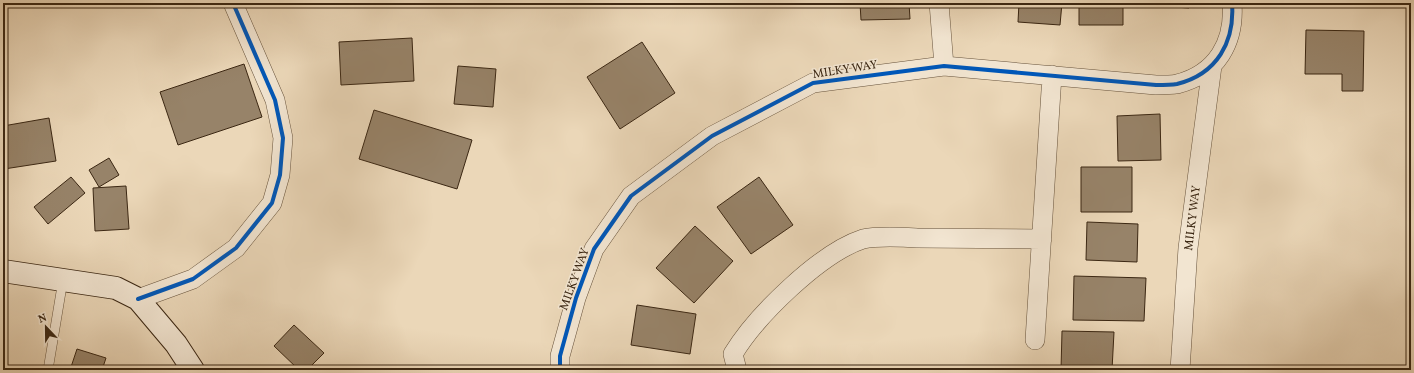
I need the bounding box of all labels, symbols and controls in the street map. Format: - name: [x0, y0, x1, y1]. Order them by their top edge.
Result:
- street label: MILKY WAY: [812, 57, 879, 83]
- street label: MILKY WAY: [1181, 184, 1205, 252]
- street label: MILKY WAY: [556, 245, 594, 313]
- north arrow: [26, 307, 66, 347]
- text: N: [36, 311, 49, 328]

